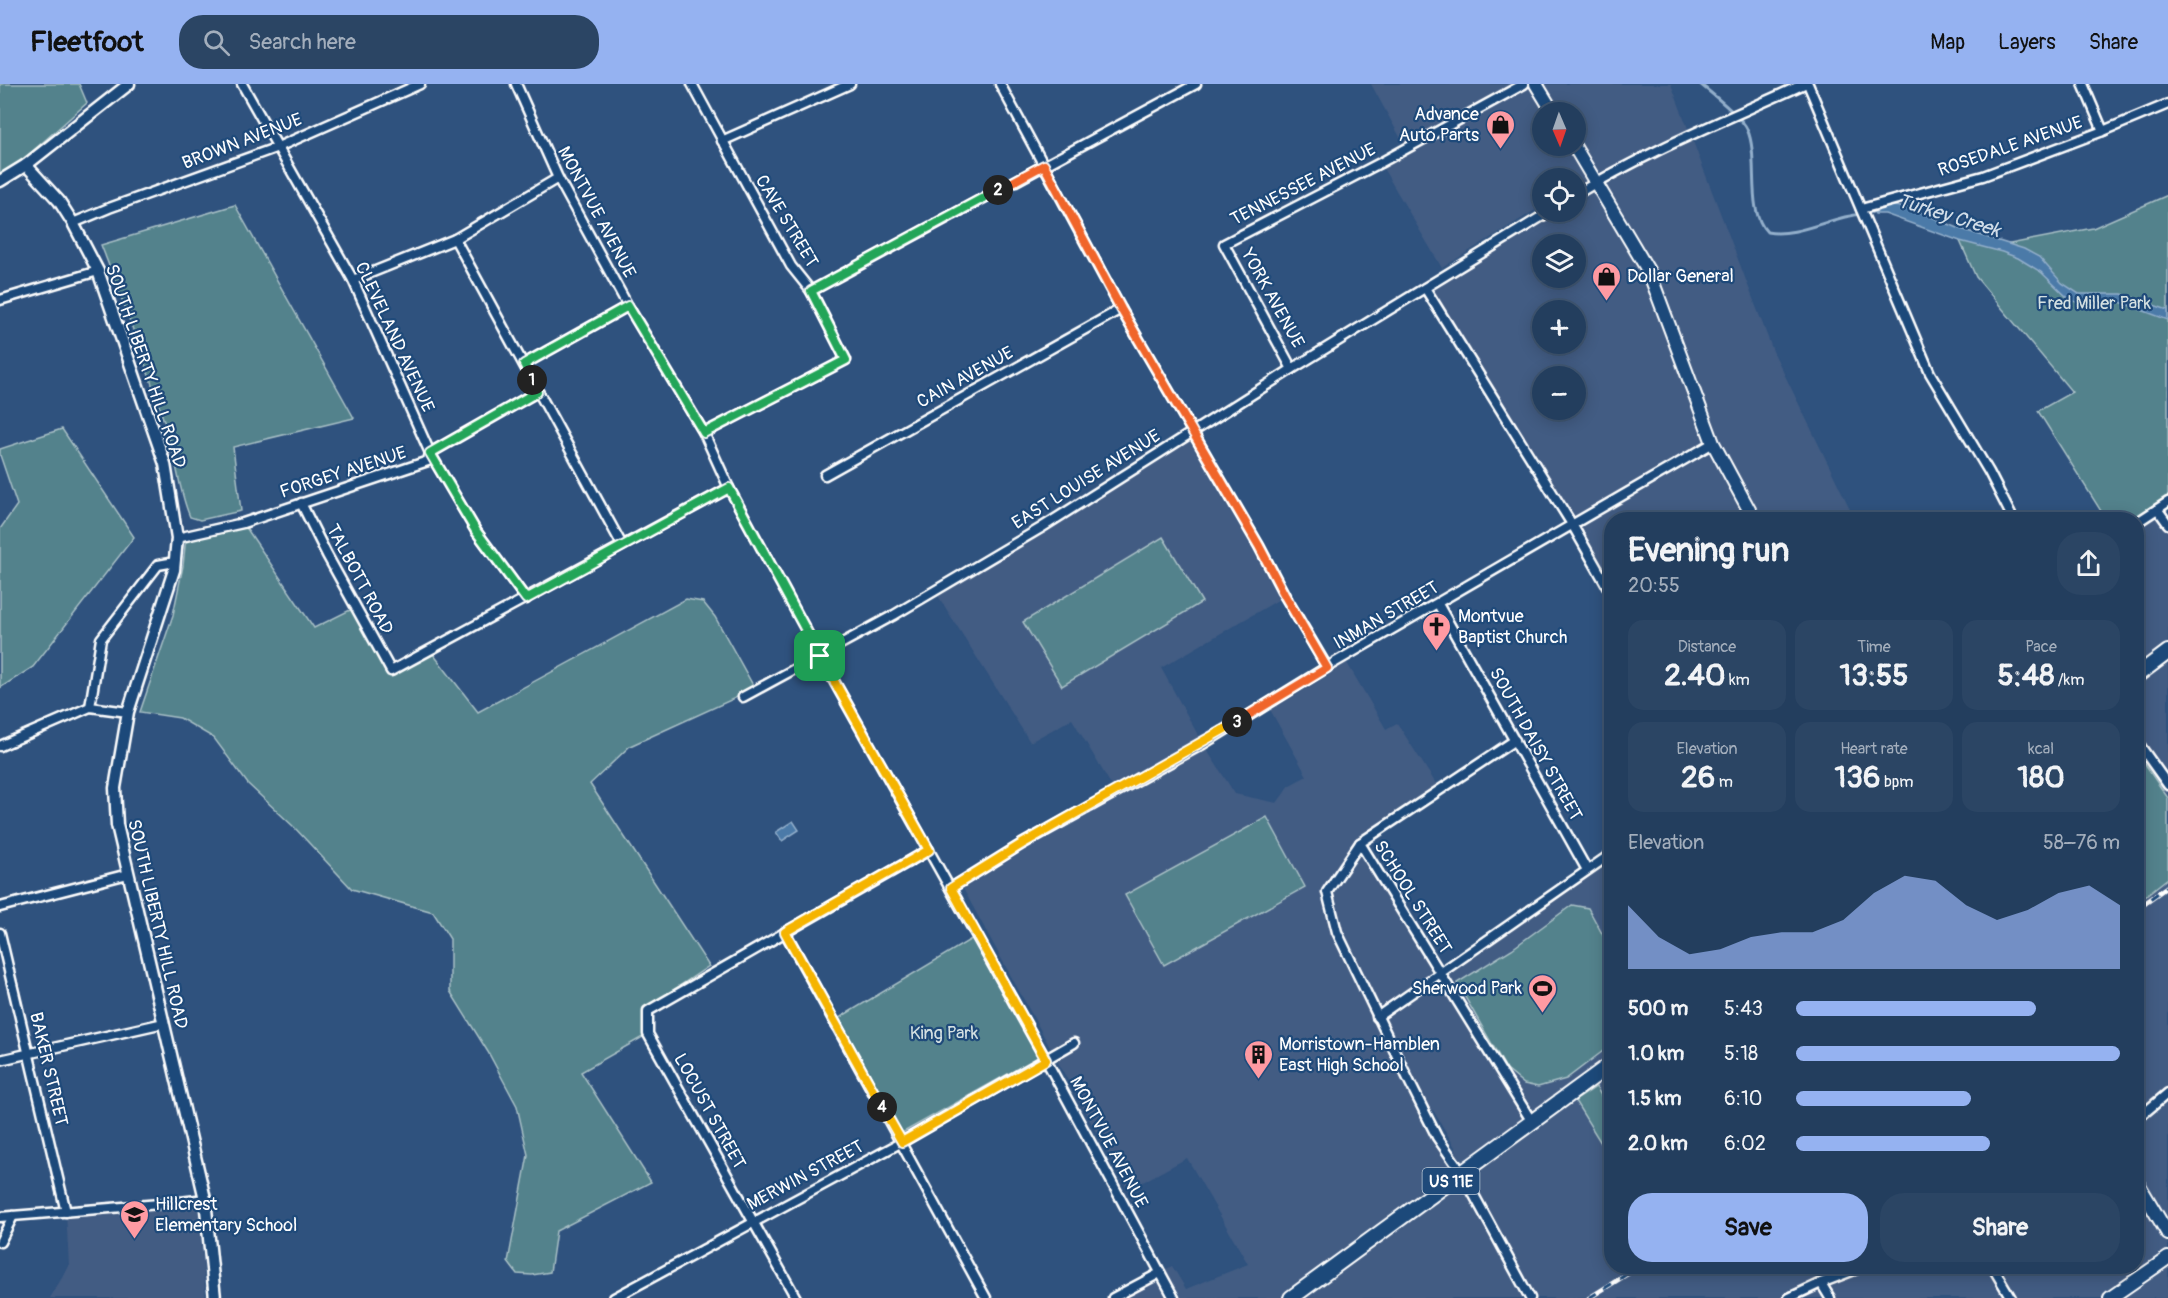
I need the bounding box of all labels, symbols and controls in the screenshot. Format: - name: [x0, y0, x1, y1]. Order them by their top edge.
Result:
- search box: [179, 15, 599, 69]
- text: Fleetfoot: [30, 25, 143, 60]
- icon: search: [200, 26, 233, 59]
- text: Search here: [248, 28, 356, 56]
- text: Map: [1930, 29, 1965, 56]
- text: Layers: [1998, 29, 2056, 56]
- text: Share: [2089, 29, 2138, 56]
- north arrow: [1532, 102, 1586, 156]
- map controls: [1532, 102, 1586, 420]
- place label: Advance Auto Parts: [1399, 103, 1479, 147]
- street label: BROWN AVENUE: [179, 108, 305, 175]
- shop icon: Advance Auto Parts: [1484, 108, 1516, 150]
- street label: ROSEDALE AVENUE: [1935, 111, 2085, 182]
- street label: TENNESSEE AVENUE: [1227, 138, 1380, 231]
- street label: MONTVUE AVENUE: [552, 142, 641, 282]
- button: locate: [1532, 168, 1586, 222]
- street label: CAVE STREET: [750, 171, 823, 272]
- pin: 2: [983, 175, 1013, 205]
- text: 2: [994, 180, 1002, 200]
- water label: Turkey Creek: [1895, 188, 2005, 243]
- button: layers: [1532, 234, 1586, 288]
- street label: YORK AVENUE: [1235, 244, 1309, 352]
- street label: CLEVELAND AVENUE: [350, 258, 439, 416]
- shop icon: Dollar General: [1590, 260, 1622, 302]
- street label: SOUTH LIBERTY HILL ROAD: [100, 261, 191, 471]
- place label: Dollar General: [1627, 265, 1734, 288]
- park label: Fred Miller Park: [2037, 292, 2151, 315]
- button: +: [1532, 300, 1586, 354]
- street label: CAIN AVENUE: [913, 341, 1018, 413]
- pin: 1: [517, 365, 547, 395]
- button: −: [1532, 366, 1586, 420]
- text: 1: [529, 370, 535, 390]
- street label: EAST LOUISE AVENUE: [1008, 424, 1165, 535]
- street label: FORGEY AVENUE: [277, 441, 409, 504]
- street label: TALBOTT ROAD: [321, 520, 398, 638]
- text: Evening run: [1628, 530, 1789, 571]
- button: share: [2057, 532, 2120, 595]
- text: 20:55: [1628, 573, 1680, 598]
- street label: INMAN STREET: [1330, 576, 1443, 655]
- place label: Montvue Baptist Church: [1458, 605, 1567, 649]
- church icon: Montvue Baptist Church: [1421, 610, 1453, 652]
- pin: [794, 630, 845, 681]
- text: Distance: [1678, 637, 1736, 657]
- text: Time: [1857, 637, 1891, 657]
- text: Pace: [2025, 637, 2057, 657]
- icon: arrive: [803, 639, 836, 672]
- text: 2.40: [1664, 657, 1725, 694]
- text: 13:55: [1840, 657, 1909, 694]
- text: 5:48: [1998, 657, 2054, 694]
- street label: SOUTH DAISY STREET: [1484, 664, 1587, 825]
- text: km: [1725, 670, 1750, 690]
- text: /km: [2054, 670, 2084, 690]
- pin: 3: [1222, 707, 1252, 737]
- text: 3: [1233, 712, 1241, 732]
- text: Elevation: [1677, 739, 1737, 759]
- text: Heart rate: [1840, 739, 1908, 759]
- text: kcal: [2028, 739, 2054, 759]
- text: 26: [1681, 759, 1715, 796]
- text: 136: [1834, 759, 1880, 796]
- text: 180: [2017, 759, 2065, 796]
- text: m: [1715, 772, 1733, 792]
- text: bpm: [1880, 772, 1914, 792]
- street label: SOUTH LIBERTY HILL ROAD: [122, 817, 193, 1031]
- text: Elevation: [1628, 830, 1704, 855]
- text: 58–76 m: [2043, 830, 2120, 855]
- street label: SCHOOL STREET: [1369, 836, 1457, 958]
- sports icon: Sherwood Park: [1527, 972, 1559, 1014]
- place label: Sherwood Park: [1412, 977, 1522, 1000]
- text: 500 m: [1628, 996, 1688, 1021]
- text: 5:43: [1724, 996, 1763, 1021]
- street label: BAKER STREET: [24, 1010, 73, 1128]
- park label: King Park: [910, 1022, 979, 1045]
- place label: Morristown-Hamblen East High School: [1279, 1033, 1440, 1077]
- building icon: Morristown-Hamblen East High School: [1242, 1038, 1274, 1080]
- text: 1.0 km: [1628, 1041, 1684, 1066]
- text: 5:18: [1724, 1041, 1758, 1066]
- street label: LOCUST STREET: [668, 1049, 751, 1173]
- street label: MONTVUE AVENUE: [1064, 1072, 1153, 1212]
- text: 1.5 km: [1628, 1086, 1681, 1111]
- text: 6:10: [1724, 1086, 1762, 1111]
- pin: 4: [867, 1092, 897, 1122]
- text: 4: [877, 1097, 887, 1117]
- text: 2.0 km: [1628, 1131, 1688, 1156]
- text: 6:02: [1724, 1131, 1766, 1156]
- street label: MERWIN STREET: [743, 1135, 868, 1216]
- road number: US 11E: [1422, 1168, 1480, 1194]
- place label: Hillcrest Elementary School: [155, 1193, 297, 1237]
- button: Save: [1628, 1193, 1868, 1262]
- button: Share: [1880, 1193, 2120, 1262]
- school or university icon: Hillcrest Elementary School: [118, 1198, 150, 1240]

